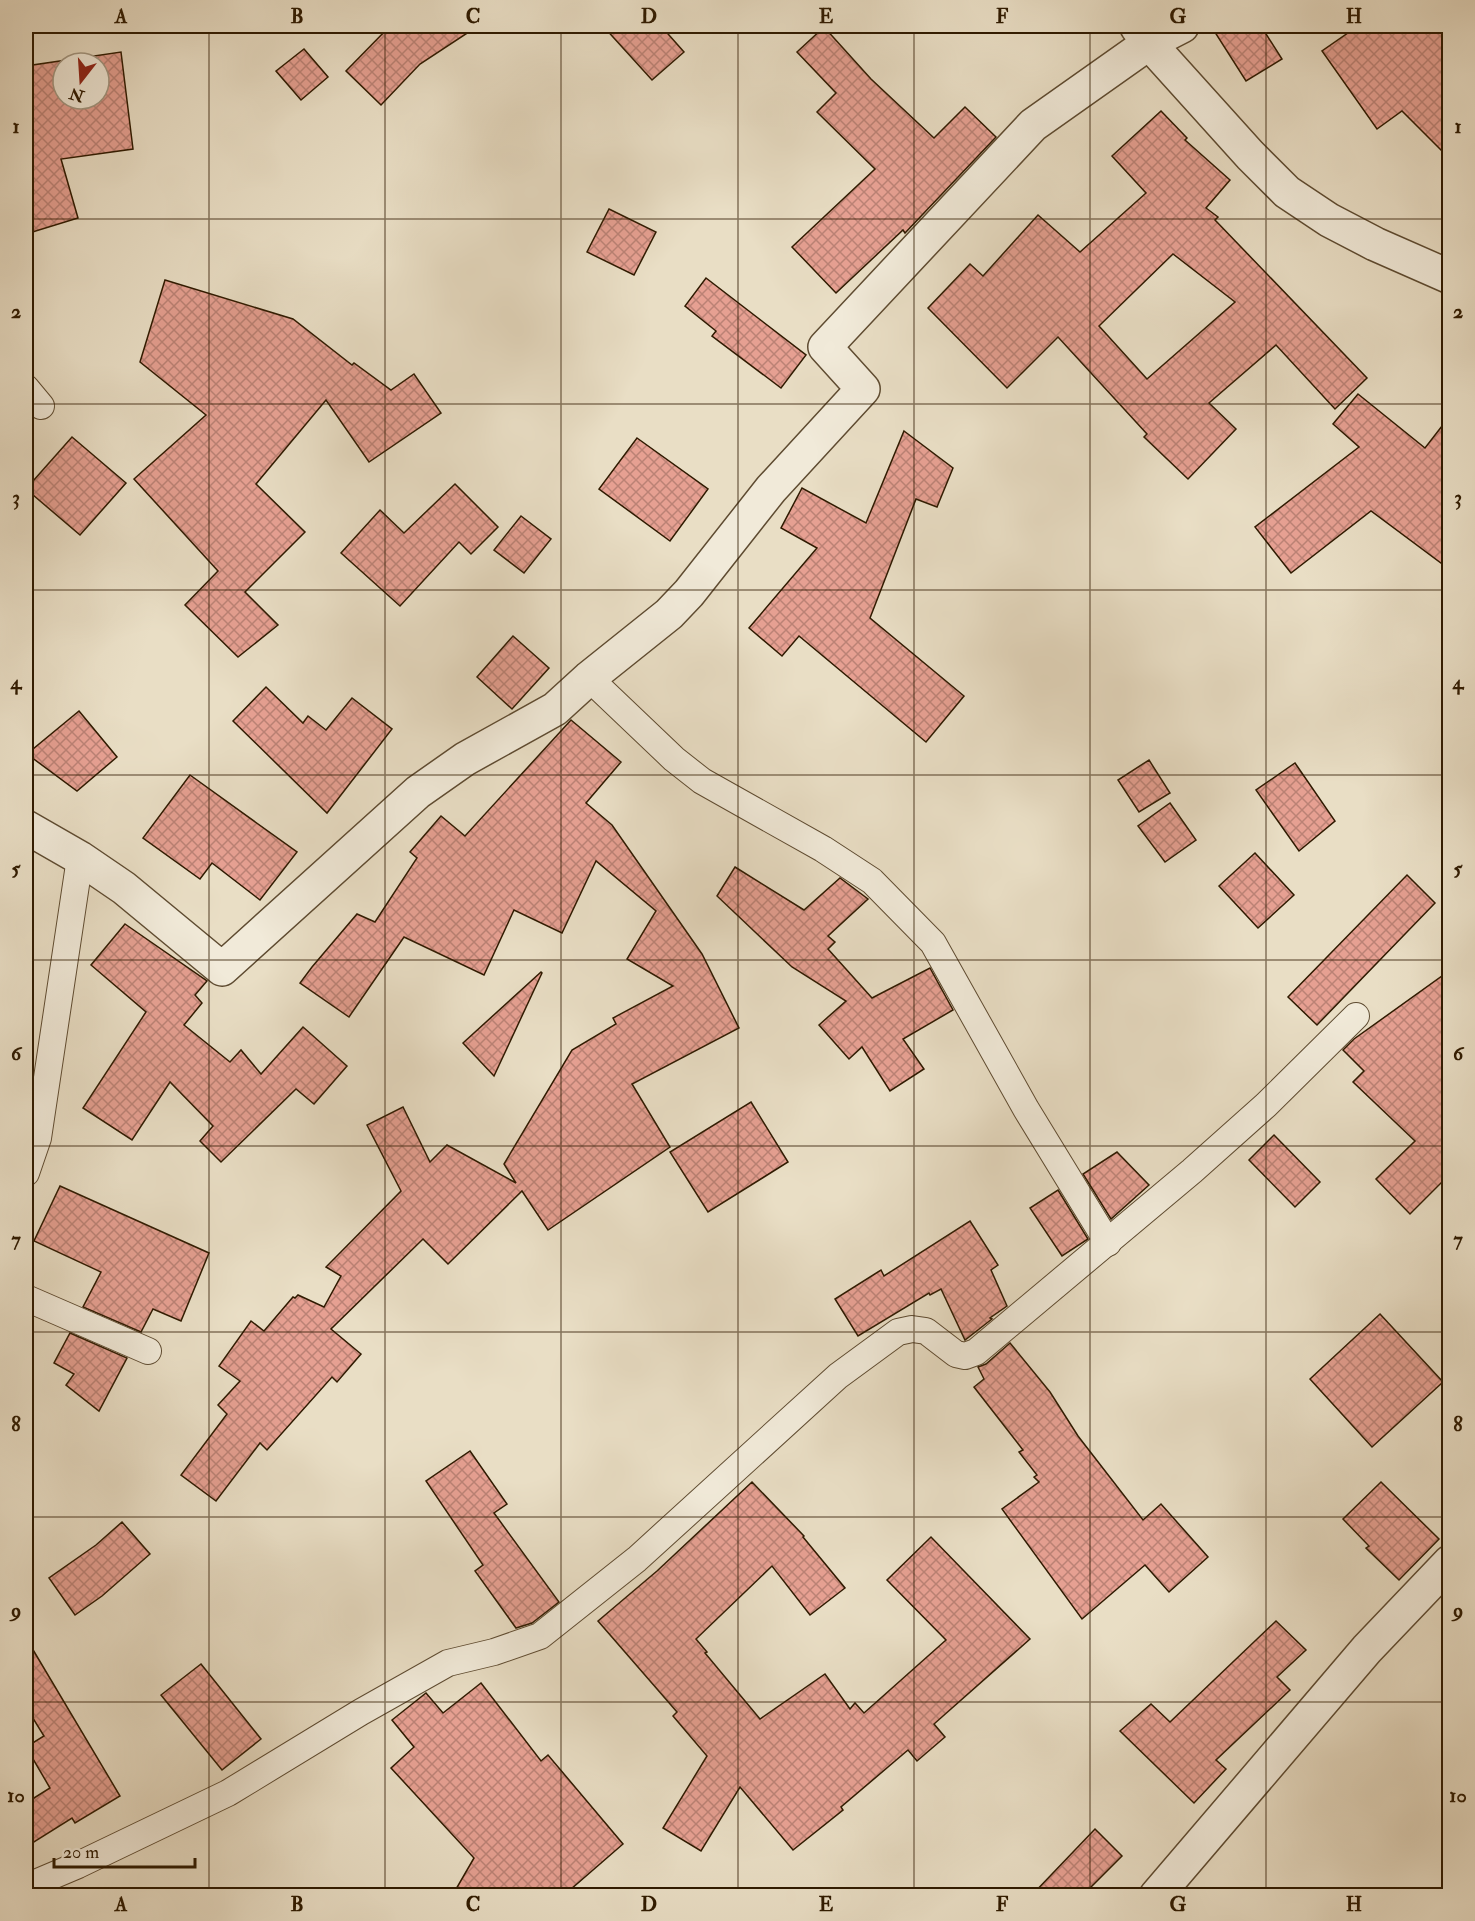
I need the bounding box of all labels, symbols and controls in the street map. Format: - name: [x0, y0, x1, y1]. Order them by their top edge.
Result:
- text: A: [114, 4, 128, 29]
- text: B: [290, 4, 304, 29]
- text: C: [466, 4, 480, 29]
- text: D: [641, 4, 657, 29]
- text: E: [819, 4, 834, 29]
- text: F: [996, 4, 1009, 29]
- text: G: [1170, 4, 1187, 29]
- text: H: [1346, 4, 1362, 29]
- north arrow: [51, 51, 111, 111]
- text: N: [66, 83, 88, 106]
- text: 1: [12, 114, 20, 139]
- text: 1: [1454, 114, 1462, 139]
- text: 2: [11, 299, 21, 324]
- text: 2: [1453, 299, 1463, 324]
- text: 3: [12, 485, 20, 510]
- text: 3: [1454, 485, 1462, 510]
- text: 4: [10, 670, 23, 695]
- text: 4: [1452, 670, 1465, 695]
- text: 5: [12, 856, 22, 881]
- text: 5: [1454, 856, 1464, 881]
- text: 6: [11, 1041, 23, 1066]
- text: 6: [1453, 1041, 1465, 1066]
- text: 7: [11, 1227, 21, 1252]
- text: 7: [1453, 1227, 1463, 1252]
- text: 8: [11, 1412, 21, 1437]
- text: 8: [1453, 1412, 1463, 1437]
- text: 9: [9, 1598, 21, 1623]
- text: 9: [1451, 1598, 1463, 1623]
- text: 10: [7, 1783, 25, 1808]
- text: 10: [1449, 1783, 1467, 1808]
- scale bar: [54, 1831, 195, 1869]
- text: 20 m: [63, 1841, 99, 1864]
- text: A: [114, 1892, 128, 1917]
- text: B: [290, 1892, 304, 1917]
- text: C: [466, 1892, 480, 1917]
- text: D: [641, 1892, 657, 1917]
- text: E: [819, 1892, 834, 1917]
- text: F: [996, 1892, 1009, 1917]
- text: G: [1170, 1892, 1187, 1917]
- text: H: [1346, 1892, 1362, 1917]

